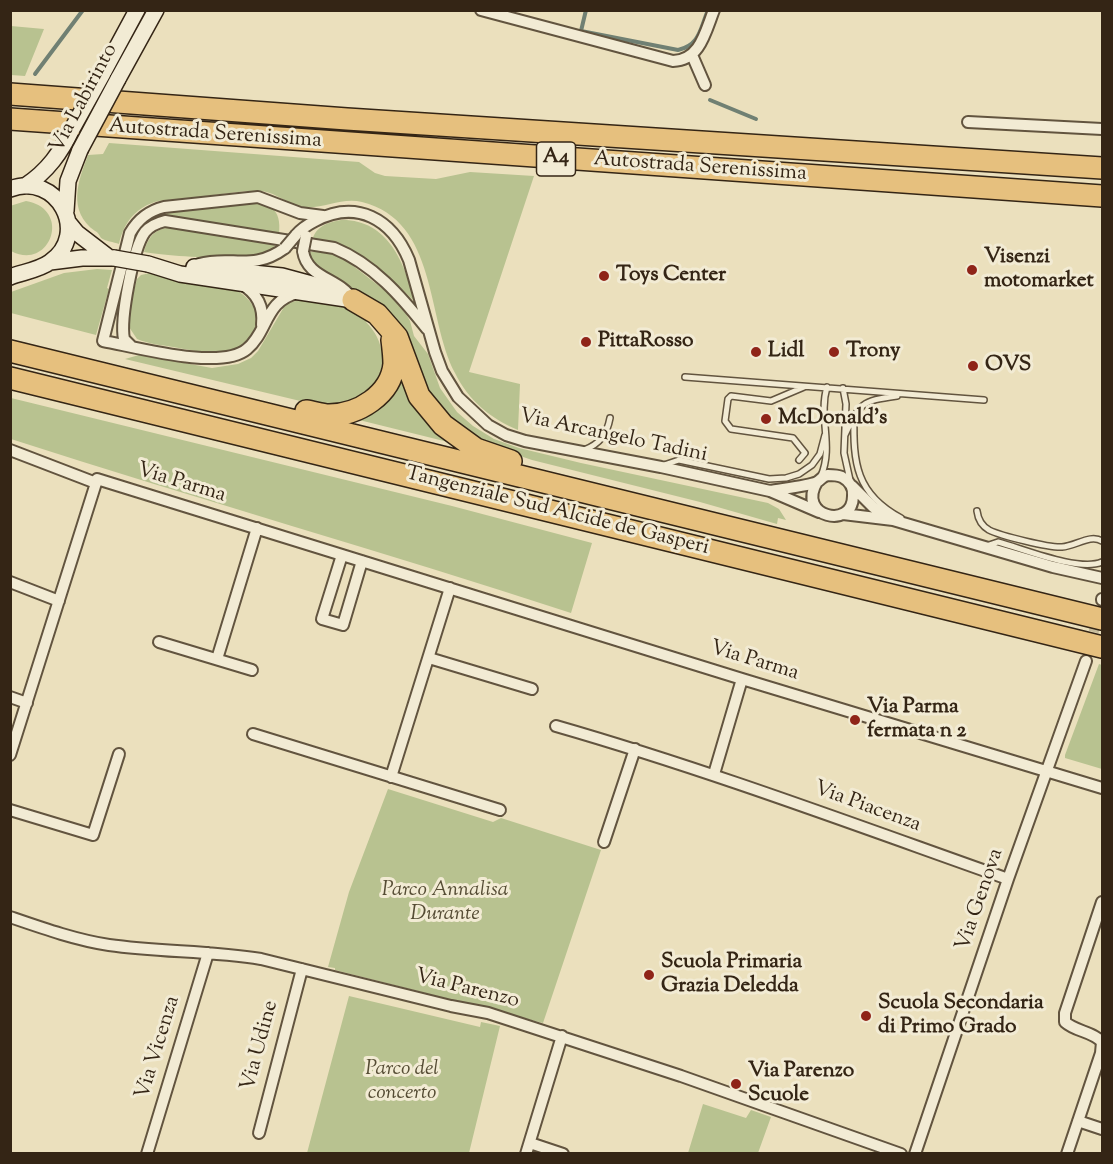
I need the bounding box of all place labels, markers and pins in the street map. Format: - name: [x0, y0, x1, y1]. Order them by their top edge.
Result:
- place label: Visenzi motomarket: [984, 245, 1094, 295]
- place label: Toys Center: [616, 263, 726, 289]
- marker: Visenzi motomarket: [965, 263, 979, 277]
- marker: Toys Center: [597, 269, 611, 283]
- place label: PittaRosso: [598, 329, 693, 355]
- marker: PittaRosso: [579, 335, 593, 349]
- place label: Lidl: [768, 339, 804, 365]
- place label: Trony: [846, 339, 901, 365]
- marker: Lidl: [749, 345, 763, 359]
- marker: Trony: [827, 345, 841, 359]
- place label: OVS: [985, 353, 1031, 379]
- marker: OVS: [966, 359, 980, 373]
- place label: McDonald's: [778, 406, 887, 432]
- marker: McDonald's: [759, 412, 773, 426]
- place label: Via Parma fermata n 2: [867, 695, 966, 745]
- marker: Via Parma fermata n 2: [848, 713, 862, 727]
- place label: Scuola Primaria Grazia Deledda: [661, 950, 802, 1000]
- marker: Scuola Primaria Grazia Deledda: [642, 968, 656, 982]
- place label: Scuola Secondaria di Primo Grado: [878, 991, 1044, 1041]
- marker: Scuola Secondaria di Primo Grado: [859, 1009, 873, 1023]
- place label: Via Parenzo Scuole: [748, 1059, 854, 1109]
- marker: Via Parenzo Scuole: [729, 1077, 743, 1091]

